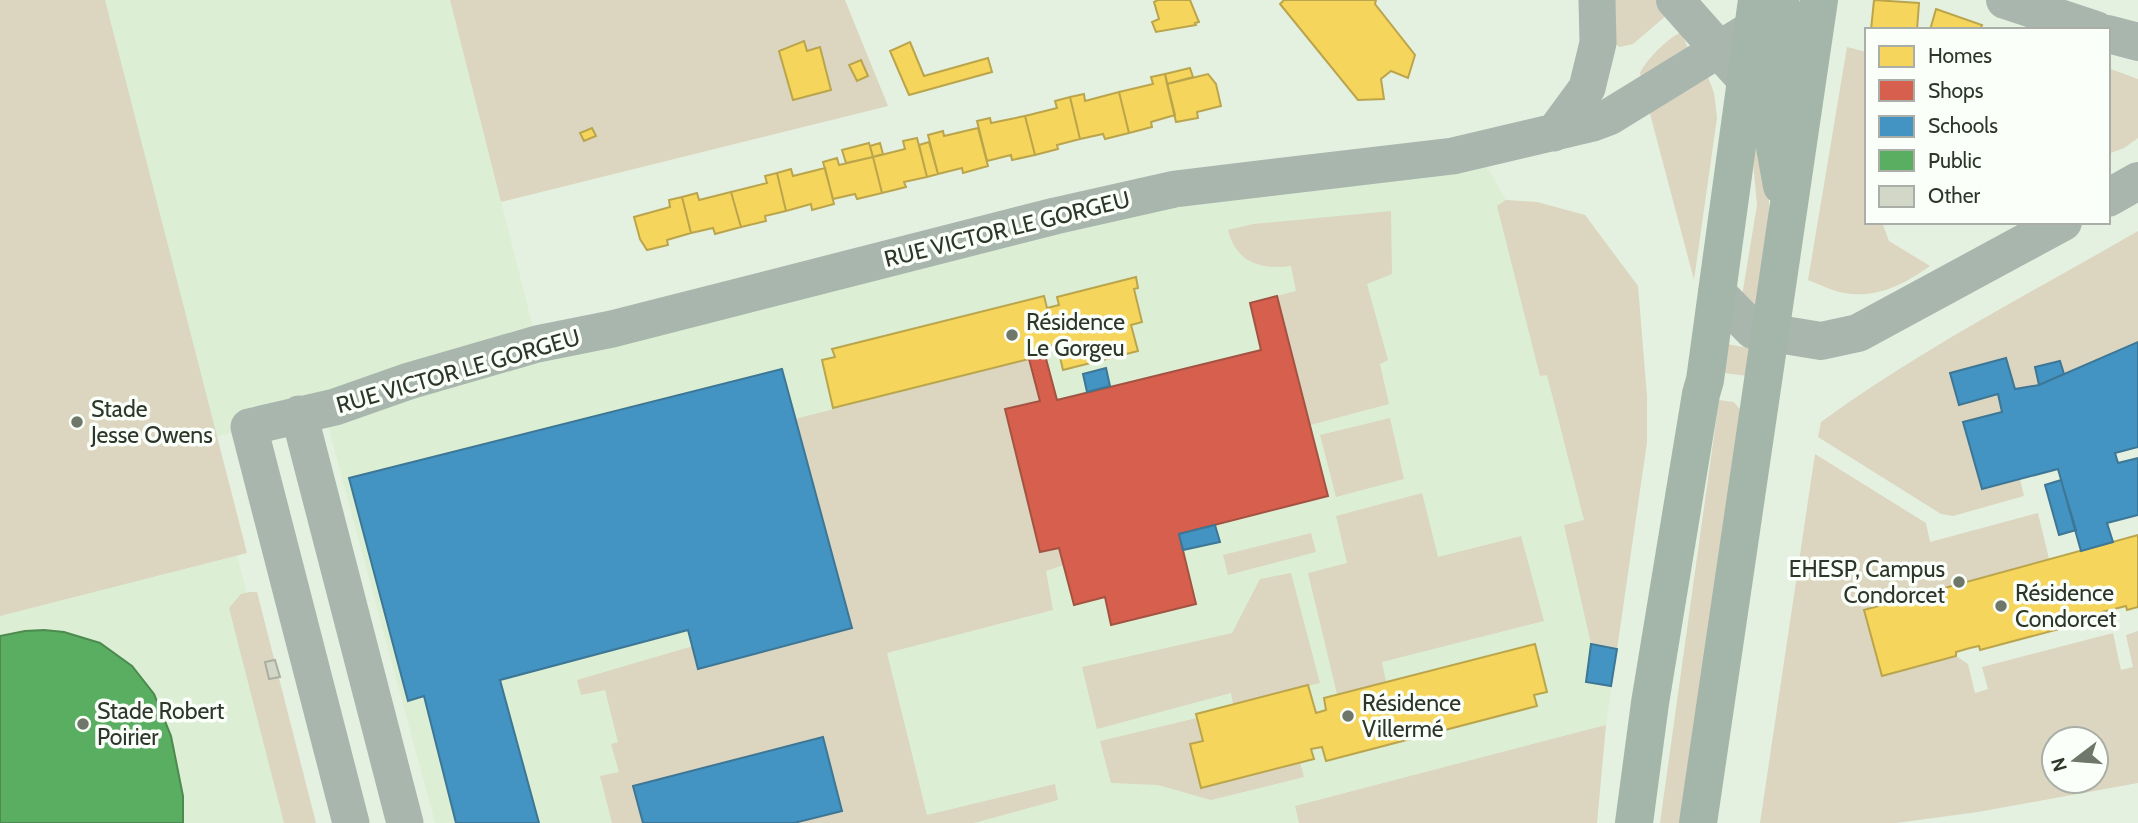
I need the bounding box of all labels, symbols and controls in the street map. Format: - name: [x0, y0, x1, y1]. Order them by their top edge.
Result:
- legend: [1865, 28, 2110, 224]
- text: Homes: [1928, 43, 1992, 68]
- text: Shops: [1928, 78, 1984, 103]
- text: Schools: [1928, 113, 1998, 138]
- text: Public: [1928, 148, 1982, 173]
- text: Other: [1928, 183, 1980, 208]
- street label: RUE VICTOR LE GORGEU: [881, 185, 1133, 273]
- place label: Résidence Le Gorgeu: [1026, 308, 1125, 362]
- street label: RUE VICTOR LE GORGEU: [333, 323, 583, 419]
- marker: Résidence Le Gorgeu: [1004, 327, 1020, 343]
- place label: Stade Jesse Owens: [90, 395, 213, 449]
- marker: Stade Jesse Owens: [69, 414, 85, 430]
- place label: EHESP, Campus Condorcet: [1789, 555, 1945, 609]
- marker: EHESP, Campus Condorcet: [1951, 574, 1967, 590]
- place label: Résidence Condorcet: [2015, 579, 2117, 633]
- marker: Résidence Condorcet: [1993, 598, 2009, 614]
- place label: Résidence Villermé: [1362, 689, 1461, 743]
- place label: Stade Robert Poirier: [97, 697, 224, 751]
- marker: Résidence Villermé: [1340, 708, 1356, 724]
- marker: Stade Robert Poirier: [75, 716, 91, 732]
- north arrow: [2040, 725, 2110, 795]
- text: N: [2046, 755, 2072, 774]

